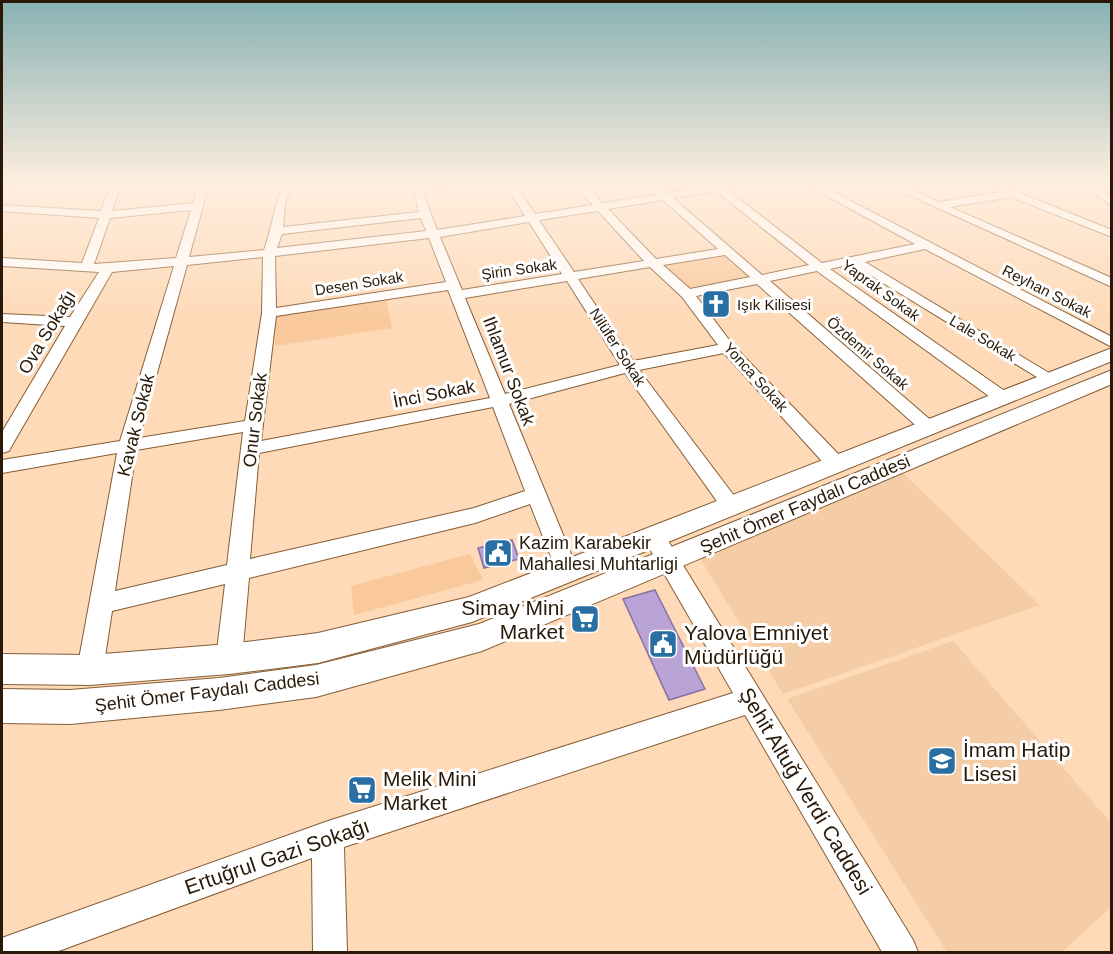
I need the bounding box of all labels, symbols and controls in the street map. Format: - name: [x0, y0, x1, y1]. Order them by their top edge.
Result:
- street label: Şirin Sokak: [480, 255, 558, 283]
- street label: Yaprak Sokak: [839, 256, 924, 324]
- street label: Reyhan Sokak: [1000, 261, 1095, 321]
- street label: Desen Sokak: [314, 268, 405, 298]
- street label: Ova Sokağı: [14, 287, 80, 377]
- church icon: Işık Kilisesi: [700, 288, 732, 320]
- place label: Işık Kilisesi: [737, 296, 811, 313]
- street label: Nilüfer Sokak: [587, 305, 650, 389]
- street label: Lale Sokak: [947, 312, 1020, 365]
- street label: Özdemir Sokak: [824, 313, 913, 393]
- street label: Ihlamur Sokak: [479, 314, 539, 429]
- street label: Yonca Sokak: [721, 339, 792, 415]
- street label: Kavak Sokak: [114, 371, 159, 478]
- street label: Onur Sokak: [239, 371, 271, 468]
- street label: İnci Sokak: [391, 376, 478, 412]
- street label: Şehit Ömer Faydalı Caddesi: [697, 451, 913, 557]
- place label: Kazim Karabekir Mahallesi Muhtarligi: [519, 533, 678, 574]
- public building icon: Kazim Karabekir Mahallesi Muhtarligi: [482, 537, 514, 569]
- place label: Simay Mini Market: [461, 596, 564, 643]
- supermarket icon: Simay Mini Market: [569, 603, 601, 635]
- place label: Yalova Emniyet Müdürlüğü: [684, 621, 829, 668]
- public building icon: Yalova Emniyet Müdürlüğü: [647, 628, 679, 660]
- street label: Şehit Ömer Faydalı Caddesi: [94, 668, 320, 716]
- street label: Şehit Altuğ Verdi Caddesi: [735, 684, 877, 898]
- place label: İmam Hatip Lisesi: [963, 738, 1070, 785]
- school or university icon: İmam Hatip Lisesi: [926, 745, 958, 777]
- place label: Melik Mini Market: [383, 767, 476, 814]
- supermarket icon: Melik Mini Market: [346, 774, 378, 806]
- street label: Ertuğrul Gazi Sokağı: [182, 814, 372, 898]

